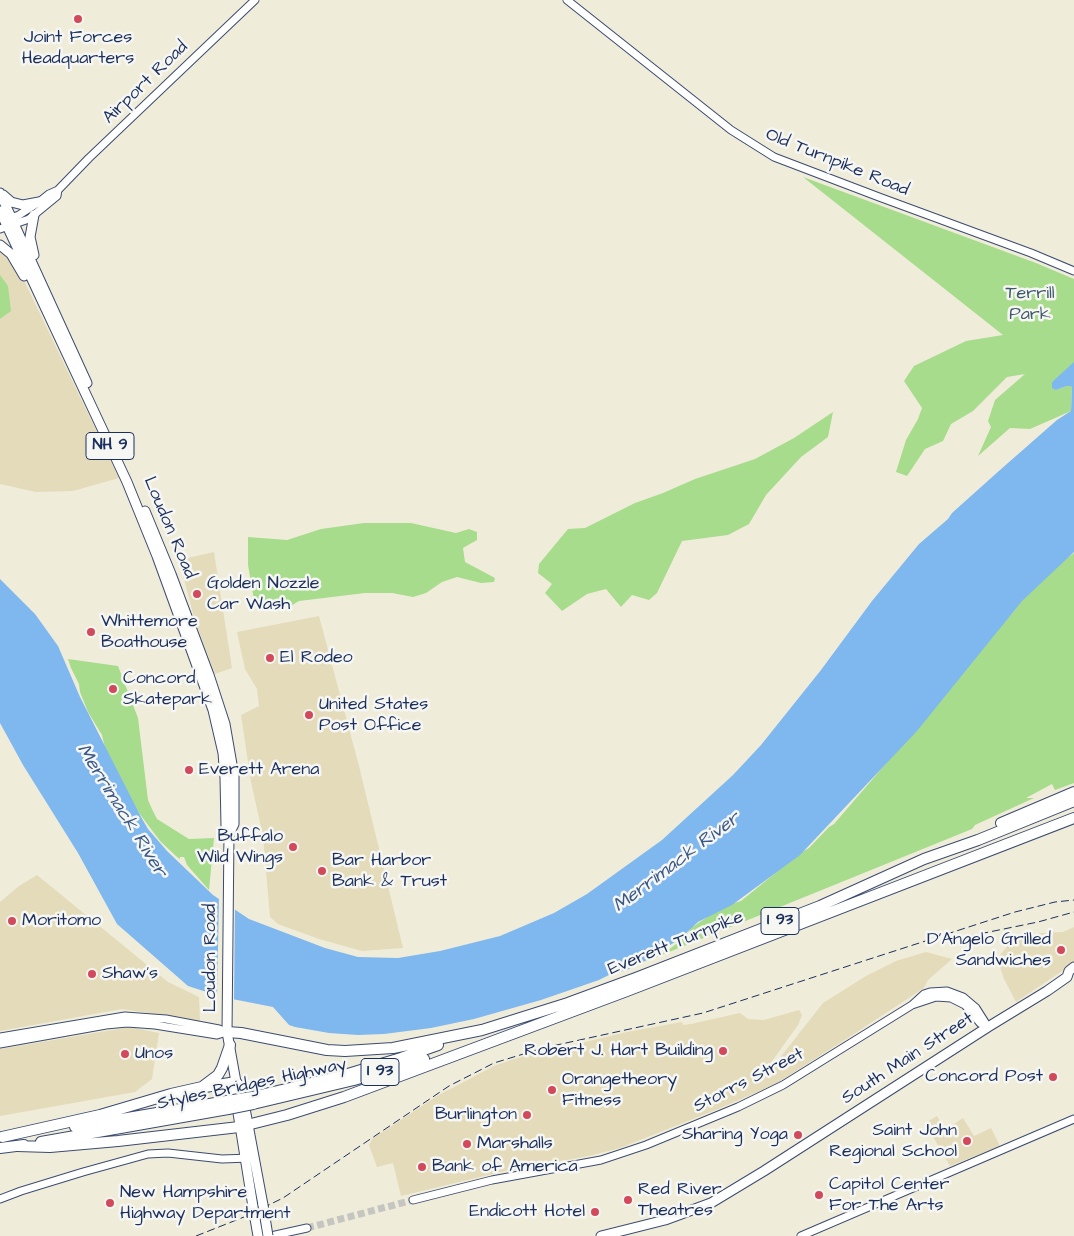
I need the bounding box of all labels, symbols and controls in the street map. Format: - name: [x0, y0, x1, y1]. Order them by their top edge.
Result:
- marker: Joint Forces Headquarters: [72, 13, 84, 25]
- place label: Joint Forces Headquarters: [22, 27, 134, 70]
- street label: Airport Road: [99, 37, 193, 129]
- street label: Old Turnpike Road: [762, 124, 912, 202]
- park label: Terrill Park: [1005, 283, 1055, 326]
- road number: NH 9: [86, 432, 134, 460]
- street label: Loudon Road: [138, 474, 200, 582]
- place label: Golden Nozzle Car Wash: [207, 573, 319, 616]
- marker: Golden Nozzle Car Wash: [191, 588, 203, 600]
- place label: Whittemore Boathouse: [101, 611, 198, 654]
- marker: Whittemore Boathouse: [85, 626, 97, 638]
- place label: El Rodeo: [280, 647, 353, 669]
- marker: El Rodeo: [264, 652, 276, 664]
- place label: Concord Skatepark: [123, 668, 212, 711]
- marker: Concord Skatepark: [107, 683, 119, 695]
- place label: United States Post Office: [319, 694, 428, 736]
- marker: United States Post Office: [303, 709, 315, 721]
- water label: Merrimack River: [71, 740, 171, 882]
- place label: Everett Arena: [199, 759, 320, 781]
- marker: Everett Arena: [183, 764, 195, 776]
- water label: Merrimack River: [609, 808, 745, 918]
- place label: Buffalo Wild Wings: [197, 826, 283, 869]
- marker: Buffalo Wild Wings: [287, 841, 299, 853]
- place label: Bar Harbor Bank & Trust: [332, 850, 447, 892]
- marker: Bar Harbor Bank & Trust: [316, 865, 328, 877]
- street label: Loudon Road: [200, 904, 222, 1012]
- street label: Everett Turnpike: [605, 907, 747, 981]
- road number: I 93: [761, 908, 799, 934]
- place label: Moritomo: [22, 910, 101, 932]
- marker: Moritomo: [6, 915, 18, 927]
- place label: D'Angelo Grilled Sandwiches: [927, 929, 1051, 972]
- marker: D'Angelo Grilled Sandwiches: [1055, 944, 1067, 956]
- place label: Shaw's: [102, 963, 158, 985]
- marker: Shaw's: [86, 968, 98, 980]
- street label: South Main Street: [838, 1008, 978, 1110]
- place label: Robert J. Hart Building: [524, 1040, 713, 1062]
- place label: Unos: [135, 1043, 173, 1065]
- street label: Storrs Street: [690, 1044, 808, 1118]
- marker: Robert J. Hart Building: [717, 1045, 729, 1057]
- marker: Unos: [119, 1048, 131, 1060]
- street label: Styles Bridges Highway: [155, 1054, 349, 1116]
- road number: I 93: [361, 1058, 399, 1086]
- place label: Concord Post: [925, 1066, 1043, 1088]
- place label: Orangetheory Fitness: [562, 1069, 677, 1112]
- marker: Concord Post: [1047, 1071, 1059, 1083]
- marker: Orangetheory Fitness: [546, 1084, 558, 1096]
- place label: Burlington: [435, 1104, 517, 1126]
- marker: Burlington: [521, 1109, 533, 1121]
- place label: Saint John Regional School: [829, 1120, 957, 1162]
- place label: Sharing Yoga: [682, 1124, 788, 1146]
- marker: Sharing Yoga: [792, 1129, 804, 1141]
- place label: Marshalls: [477, 1133, 553, 1155]
- marker: Saint John Regional School: [961, 1135, 973, 1147]
- marker: Marshalls: [461, 1138, 473, 1150]
- place label: Bank of America: [432, 1156, 578, 1178]
- marker: Bank of America: [416, 1161, 428, 1173]
- place label: Capitol Center For The Arts: [829, 1174, 950, 1216]
- place label: Red River Theatres: [638, 1179, 722, 1222]
- place label: New Hampshire Highway Department: [120, 1182, 290, 1224]
- marker: Capitol Center For The Arts: [813, 1189, 825, 1201]
- marker: Red River Theatres: [622, 1194, 634, 1206]
- marker: New Hampshire Highway Department: [104, 1197, 116, 1209]
- place label: Endicott Hotel: [469, 1201, 585, 1223]
- marker: Endicott Hotel: [589, 1206, 601, 1218]

